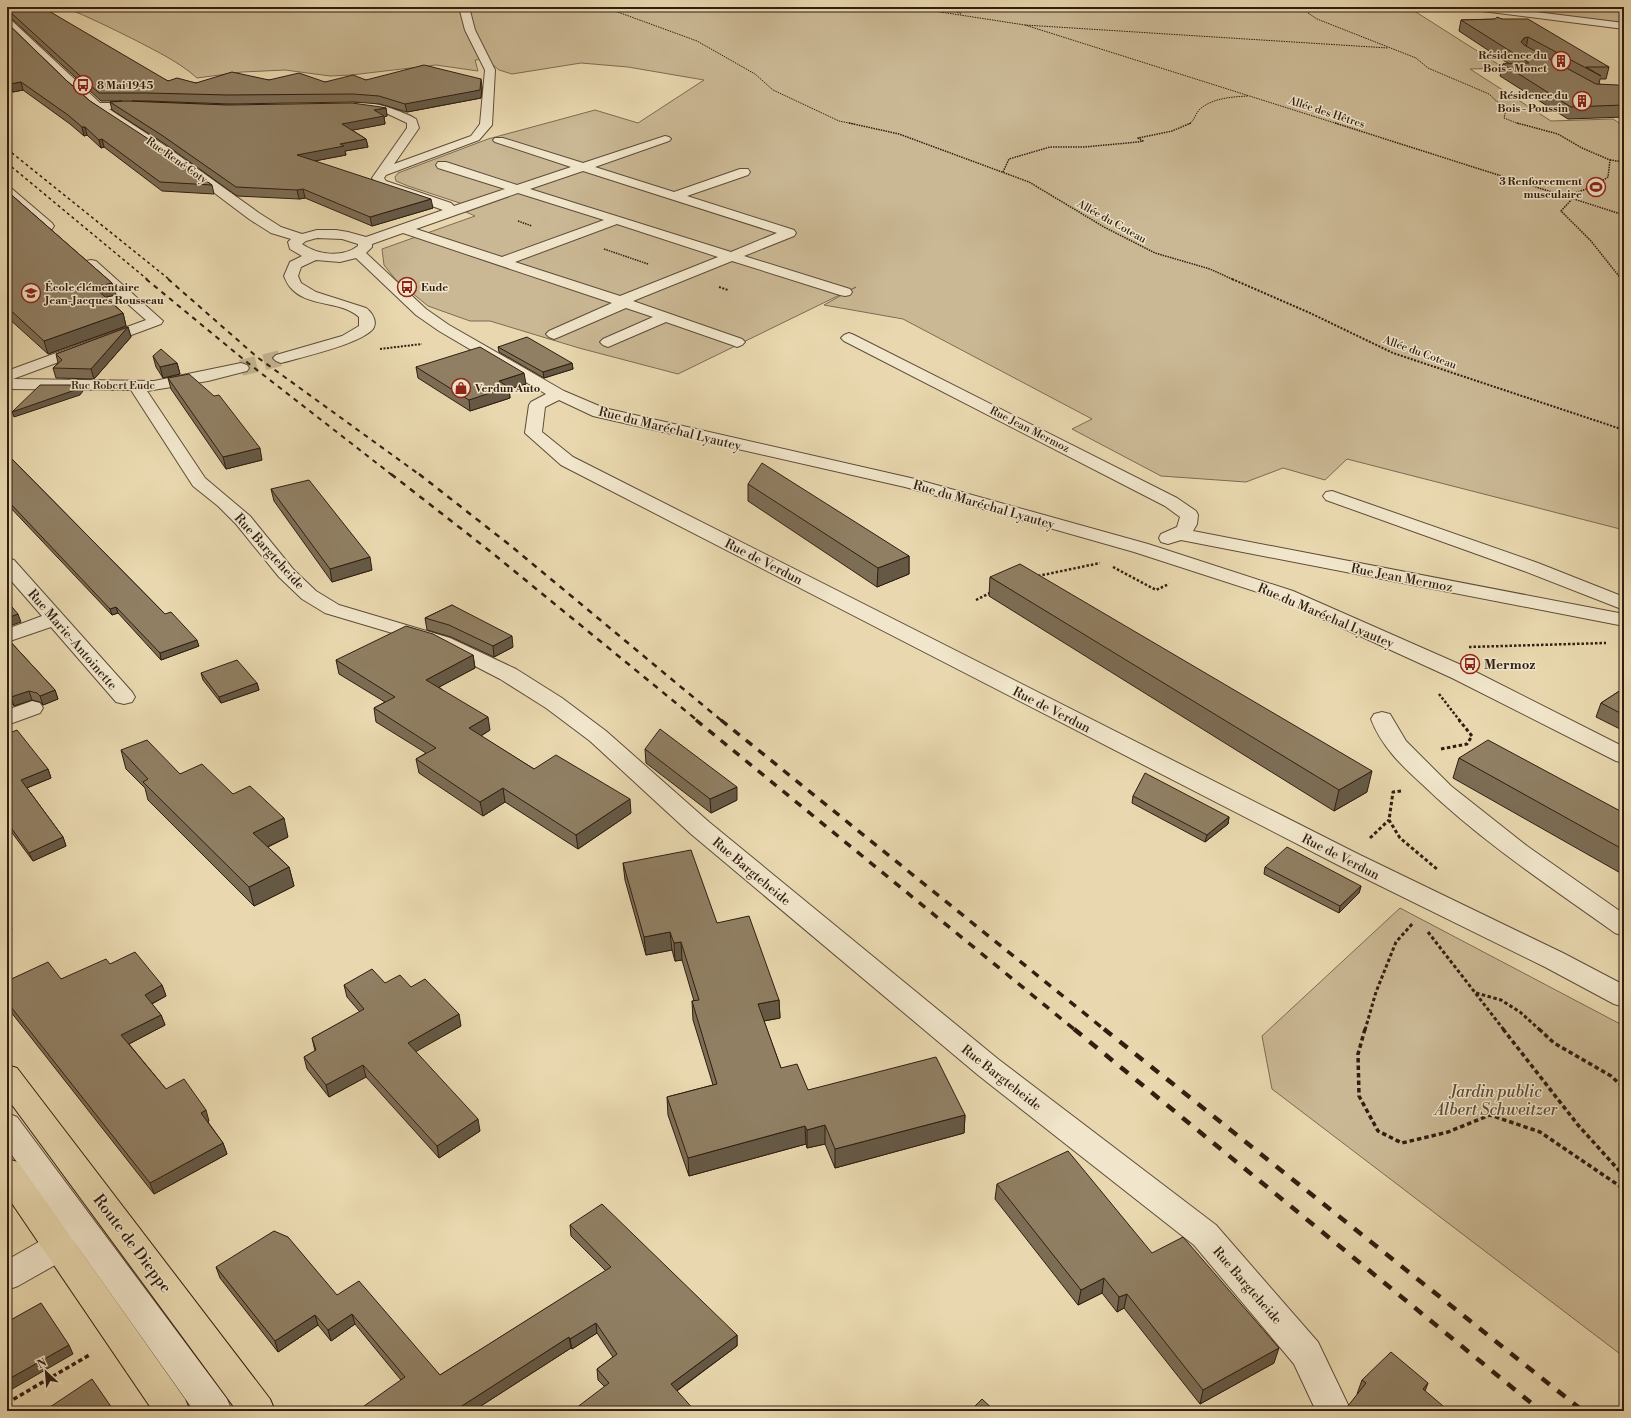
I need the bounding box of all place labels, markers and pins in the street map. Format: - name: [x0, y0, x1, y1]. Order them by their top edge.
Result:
- place label: Résidence du Bois - Monet: [1478, 49, 1547, 76]
- building icon: Résidence du Bois - Monet: [1550, 50, 1572, 72]
- bus stop icon: 8 Mai 1945: [72, 74, 94, 96]
- place label: 8 Mai 1945: [97, 79, 153, 93]
- place label: Résidence du Bois - Poussin: [1497, 89, 1568, 116]
- building icon: Résidence du Bois - Poussin: [1571, 90, 1593, 112]
- place label: 3 Renforcement musculaire: [1499, 175, 1582, 202]
- sports icon: 3 Renforcement musculaire: [1585, 176, 1607, 198]
- bus stop icon: Eude: [396, 276, 418, 298]
- place label: École élémentaire Jean-Jacques Rousseau: [43, 280, 164, 308]
- place label: Eude: [421, 281, 448, 295]
- school or university icon: École élémentaire Jean-Jacques Rousseau: [20, 282, 42, 304]
- shop icon: Verdun Auto: [450, 377, 472, 399]
- place label: Verdun Auto: [474, 382, 540, 396]
- bus stop icon: Mermoz: [1459, 653, 1481, 675]
- place label: Mermoz: [1484, 657, 1536, 673]

